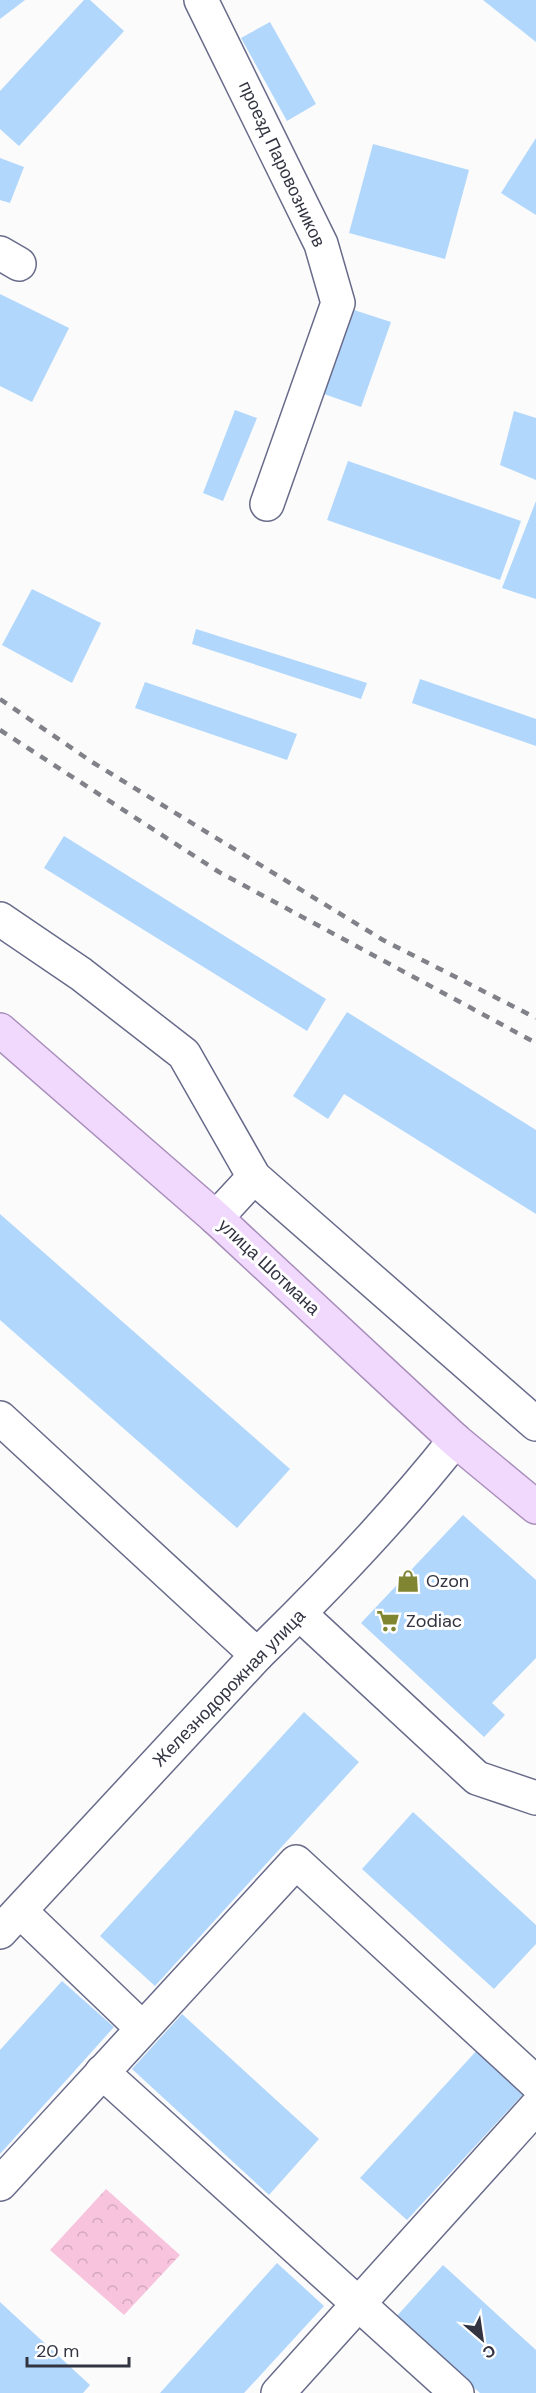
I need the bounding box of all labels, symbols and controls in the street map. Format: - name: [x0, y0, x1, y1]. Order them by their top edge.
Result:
- street label: проезд Паровозников: [233, 77, 331, 251]
- street label: улица Шотмана: [213, 1214, 326, 1321]
- shop icon: Ozon: [395, 1568, 421, 1594]
- place label: Ozon: [426, 1569, 469, 1593]
- street label: Железнодорожная улица: [147, 1603, 311, 1772]
- supermarket icon: Zodiac: [375, 1608, 401, 1634]
- place label: Zodiac: [406, 1609, 462, 1633]
- north arrow: [452, 2309, 512, 2369]
- scale bar: [27, 2330, 129, 2368]
- text: 20 m: [36, 2339, 79, 2363]
- text: С: [479, 2340, 499, 2364]

